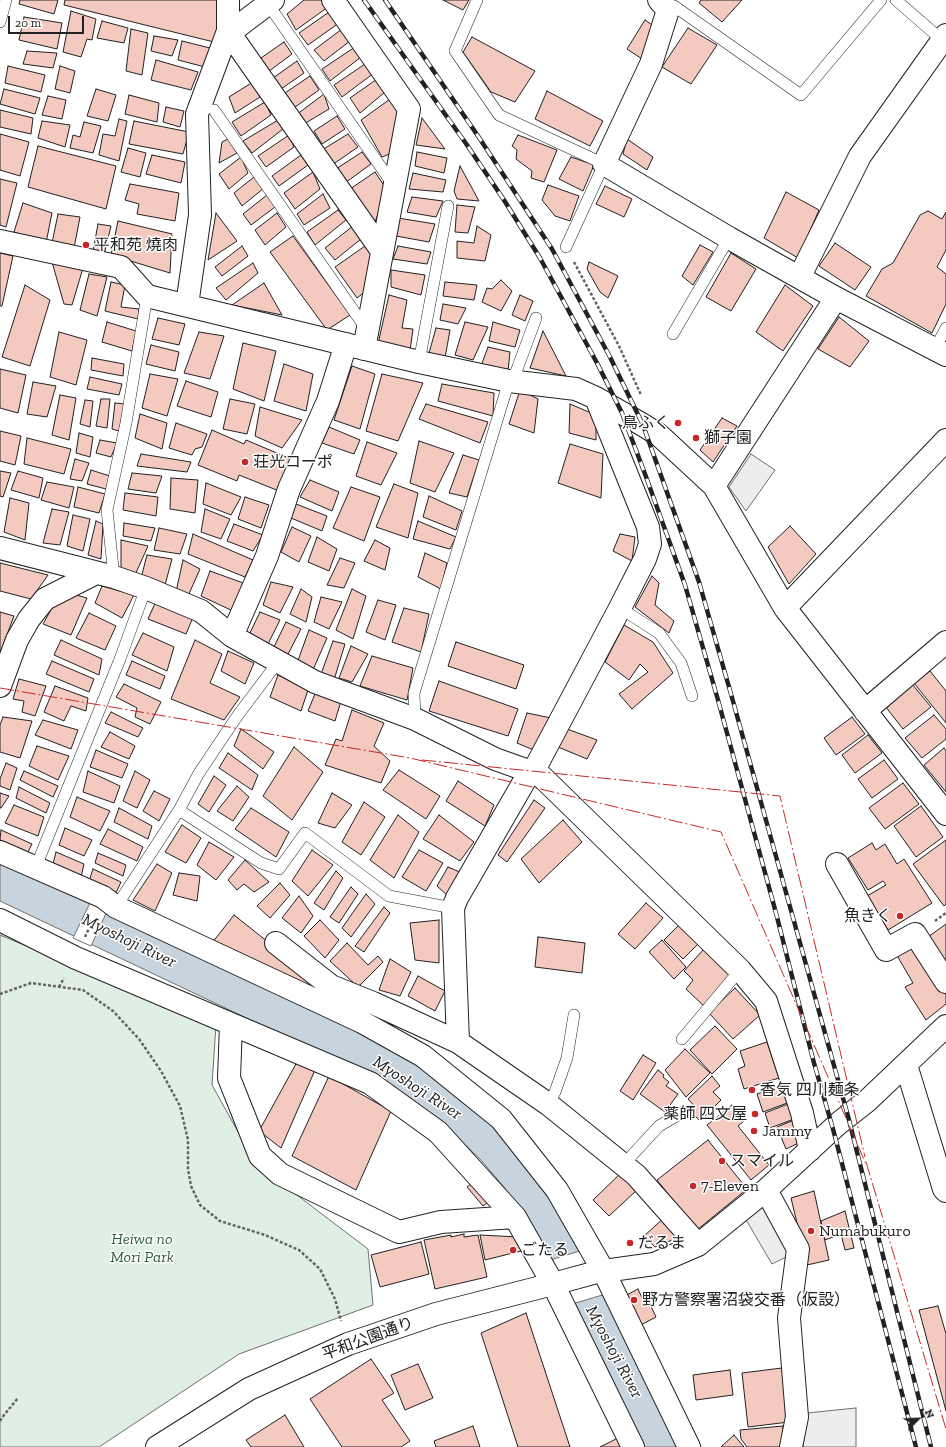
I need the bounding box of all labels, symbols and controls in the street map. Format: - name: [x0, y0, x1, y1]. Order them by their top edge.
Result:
- scale bar: [10, 8, 86, 34]
- text: 20 m: [15, 16, 41, 30]
- place label: 平和苑 燒肉: [94, 235, 178, 255]
- marker: 平和苑 燒肉: [81, 240, 91, 250]
- place label: 鳥ふく: [622, 413, 670, 433]
- marker: 鳥ふく: [673, 418, 683, 428]
- place label: 獅子園: [704, 428, 752, 448]
- marker: 獅子園: [691, 433, 701, 443]
- place label: 荘光コーポ: [253, 452, 333, 472]
- marker: 荘光コーポ: [240, 457, 250, 467]
- place label: 魚きく: [844, 906, 892, 926]
- water label: Myoshoji River: [79, 910, 179, 972]
- marker: 魚きく: [895, 911, 905, 921]
- water label: Myoshoji River: [369, 1052, 465, 1124]
- place label: 香気 四川麺条: [760, 1080, 860, 1100]
- marker: 香気 四川麺条: [747, 1085, 757, 1095]
- place label: 薬師 四文屋: [663, 1104, 747, 1124]
- marker: 薬師 四文屋: [750, 1109, 760, 1119]
- place label: Jammy: [762, 1121, 812, 1141]
- marker: Jammy: [749, 1126, 759, 1136]
- place label: スマイル: [730, 1151, 794, 1171]
- marker: スマイル: [717, 1156, 727, 1166]
- place label: 7-Eleven: [701, 1176, 759, 1196]
- marker: 7-Eleven: [688, 1181, 698, 1191]
- place label: Numabukuro: [819, 1221, 911, 1241]
- marker: Numabukuro: [806, 1226, 816, 1236]
- park label: Heiwa no Mori Park: [110, 1229, 174, 1267]
- place label: だるま: [638, 1233, 686, 1253]
- marker: だるま: [625, 1238, 635, 1248]
- place label: ごたる: [521, 1240, 569, 1260]
- marker: ごたる: [508, 1245, 518, 1255]
- place label: 野方警察署沼袋交番（仮設）: [642, 1290, 850, 1310]
- marker: 野方警察署沼袋交番（仮設）: [629, 1295, 639, 1305]
- water label: Myoshoji River: [581, 1302, 647, 1402]
- street label: 平和公園通り: [320, 1314, 416, 1364]
- north arrow: [898, 1399, 938, 1439]
- text: N: [922, 1407, 937, 1420]

